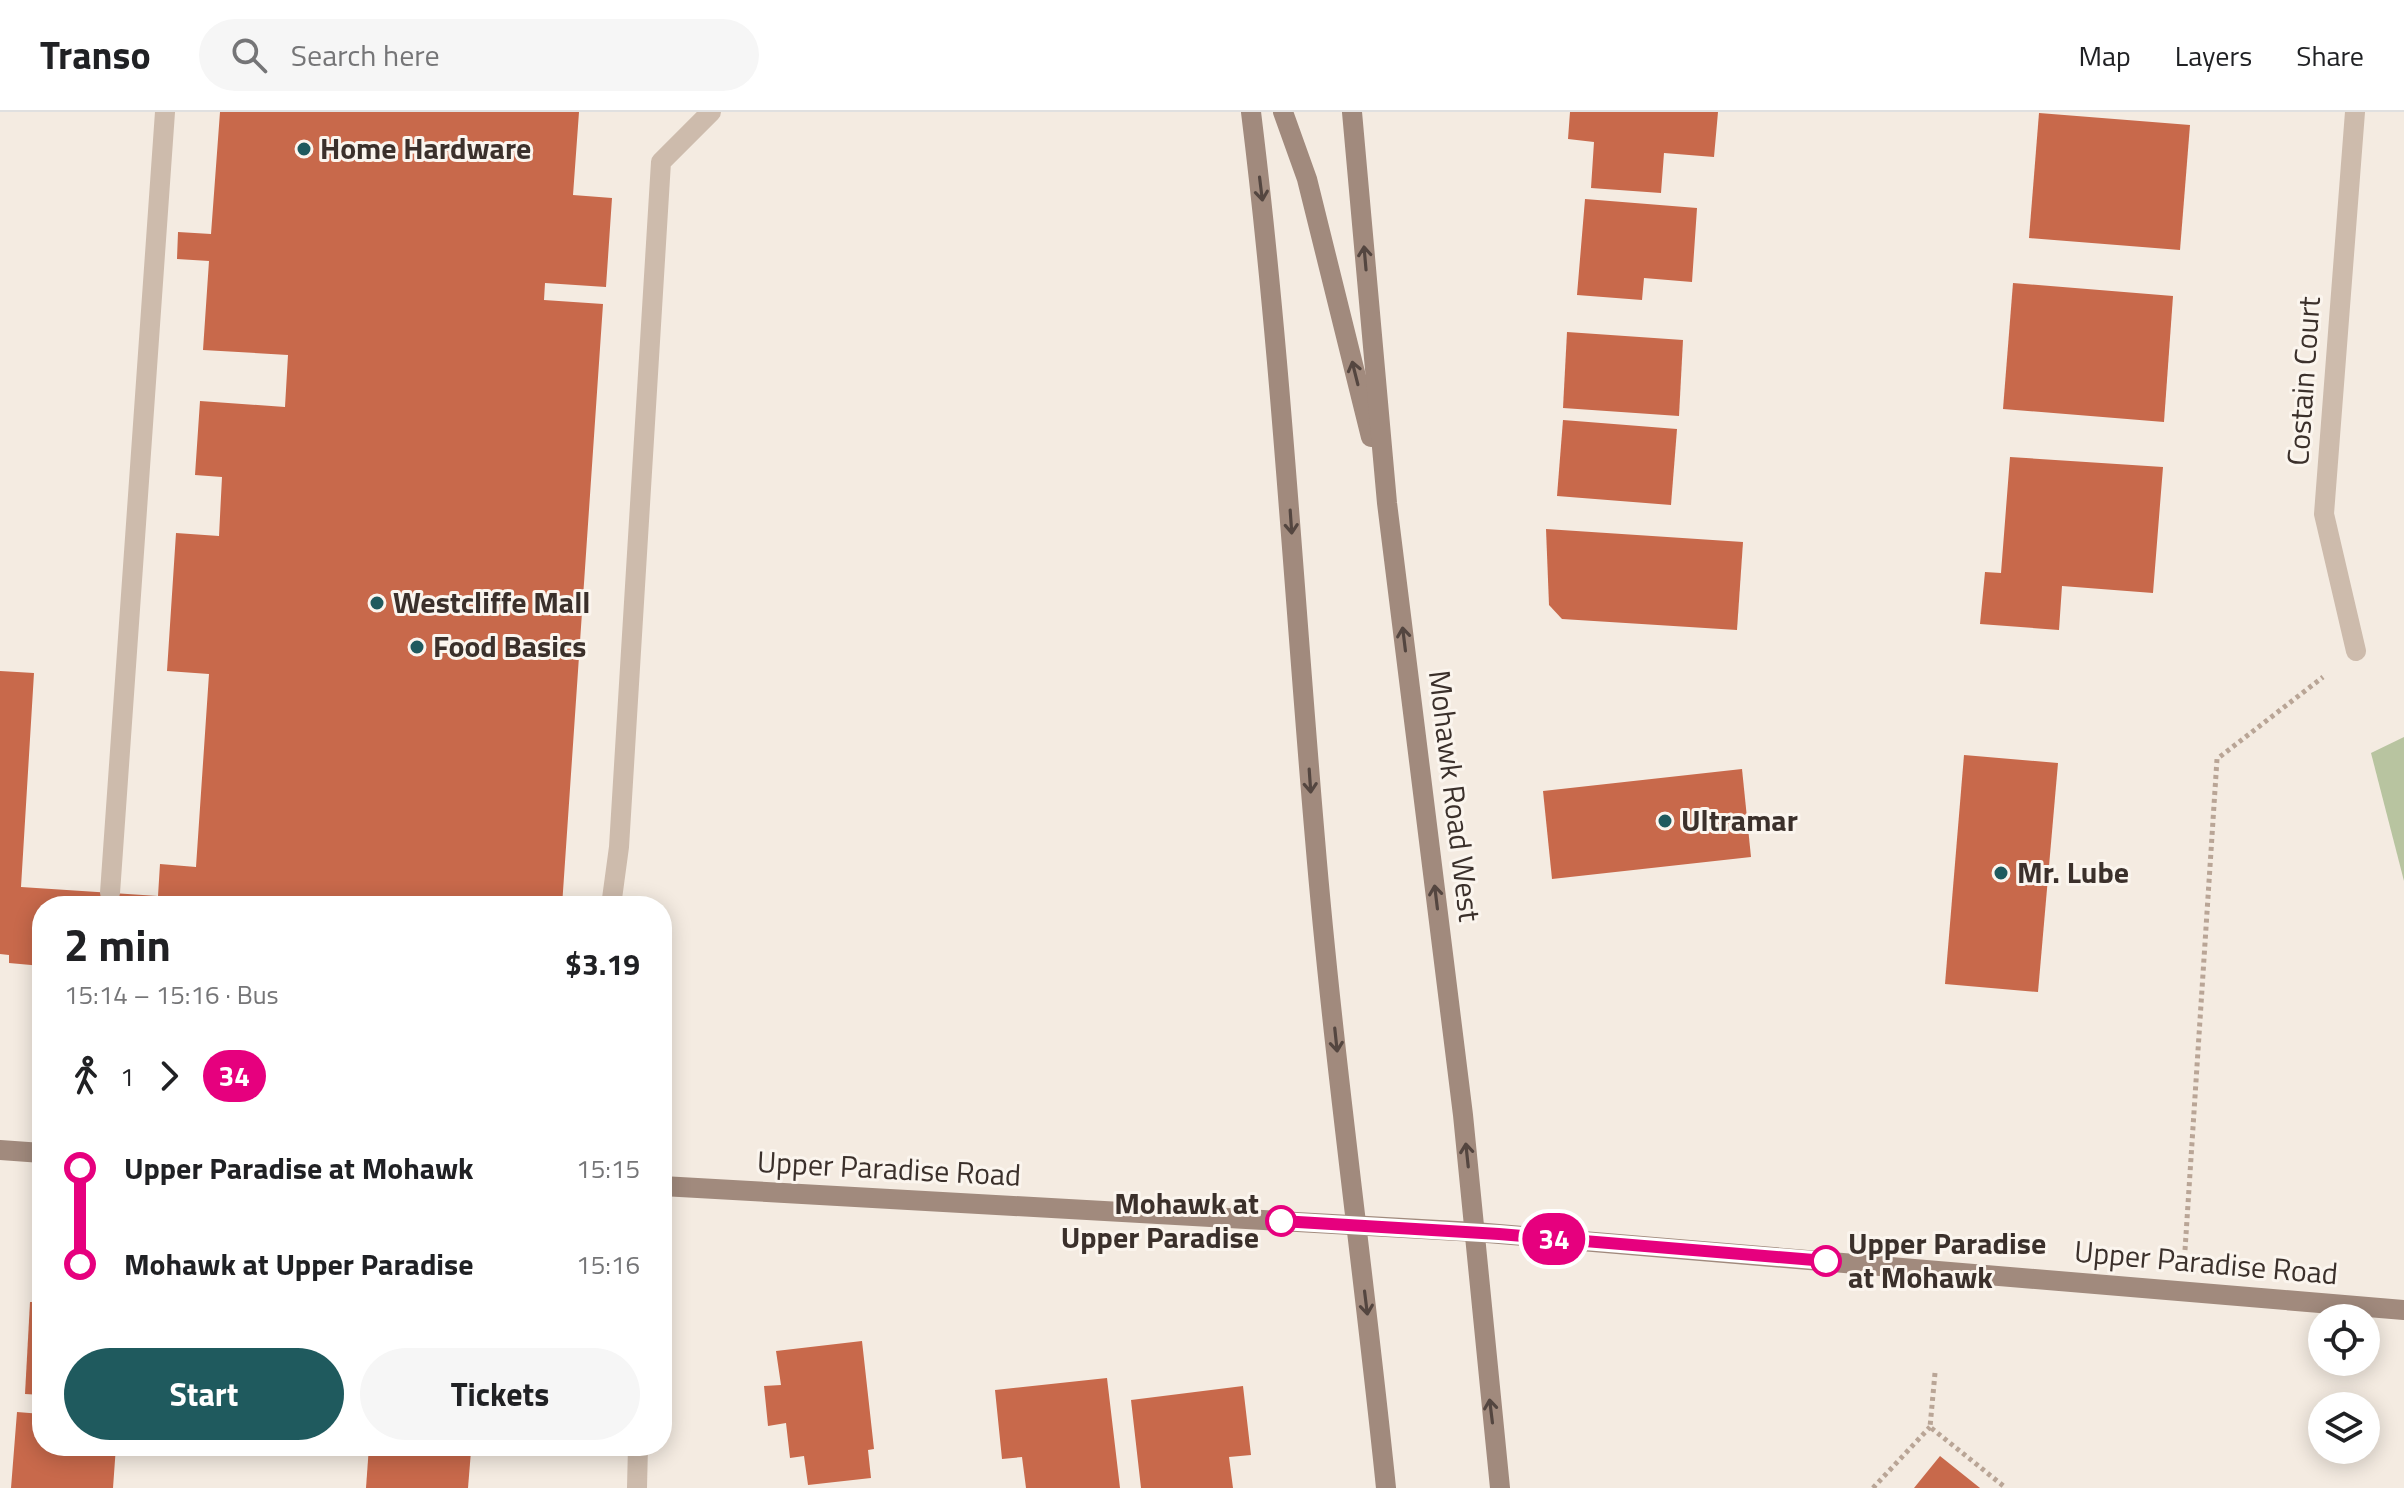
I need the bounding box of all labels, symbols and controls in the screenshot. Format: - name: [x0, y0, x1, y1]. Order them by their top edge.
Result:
- search box: [199, 19, 759, 91]
- text: Transo: [40, 26, 151, 84]
- text: Search here: [291, 32, 440, 78]
- icon: search: [227, 33, 271, 77]
- text: Map: [2078, 34, 2131, 77]
- text: Layers: [2175, 34, 2252, 77]
- text: Share: [2296, 34, 2364, 77]
- place label: Home Hardware: [320, 125, 531, 171]
- marker: Home Hardware: [295, 140, 313, 158]
- one-way arrow: [1254, 176, 1269, 202]
- one-way arrow: [1357, 245, 1372, 272]
- street label: Costain Court: [2274, 294, 2332, 467]
- one-way arrow: [1347, 361, 1362, 386]
- one-way arrow: [1284, 508, 1299, 535]
- place label: Westcliffe Mall: [393, 579, 590, 625]
- marker: Westcliffe Mall: [368, 594, 386, 612]
- place label: Food Basics: [433, 623, 586, 669]
- one-way arrow: [1396, 626, 1411, 652]
- marker: Food Basics: [408, 638, 426, 656]
- street label: Mohawk Road West: [1417, 668, 1493, 925]
- one-way arrow: [1303, 767, 1318, 794]
- place label: Ultramar: [1681, 797, 1798, 843]
- marker: Ultramar: [1656, 812, 1674, 830]
- place label: Mr. Lube: [2017, 849, 2129, 895]
- marker: Mr. Lube: [1992, 864, 2010, 882]
- one-way arrow: [1428, 884, 1443, 910]
- text: 2 min: [64, 911, 171, 978]
- text: $3.19: [565, 941, 640, 987]
- text: 15:14 – 15:16 · Bus: [64, 975, 279, 1014]
- one-way arrow: [1329, 1026, 1344, 1053]
- icon: walk: [64, 1054, 108, 1098]
- icon: forward: [147, 1054, 191, 1098]
- text: 34: [219, 1054, 250, 1097]
- text: 1: [120, 1057, 135, 1096]
- street label: Upper Paradise Road: [756, 1138, 1022, 1198]
- one-way arrow: [1459, 1142, 1474, 1169]
- text: Upper Paradise at Mohawk: [124, 1145, 474, 1191]
- text: 15:15: [576, 1149, 640, 1188]
- place label: Mohawk at Upper Paradise: [1061, 1180, 1259, 1260]
- marker: Mohawk at Upper Paradise: [1266, 1206, 1296, 1236]
- line badge: 34: [1518, 1213, 1590, 1265]
- text: 34: [1538, 1217, 1570, 1260]
- place label: Upper Paradise at Mohawk: [1848, 1220, 2046, 1300]
- street label: Upper Paradise Road: [2072, 1228, 2340, 1296]
- text: Mohawk at Upper Paradise: [124, 1241, 474, 1287]
- text: 15:16: [576, 1245, 640, 1284]
- marker: Upper Paradise at Mohawk: [1811, 1246, 1841, 1276]
- one-way arrow: [1359, 1289, 1374, 1315]
- map controls: [2308, 1304, 2380, 1464]
- button: locate: [2308, 1304, 2380, 1376]
- button: Start: [64, 1348, 344, 1440]
- button: Tickets: [360, 1348, 640, 1440]
- button: layers: [2308, 1392, 2380, 1464]
- one-way arrow: [1484, 1398, 1499, 1424]

